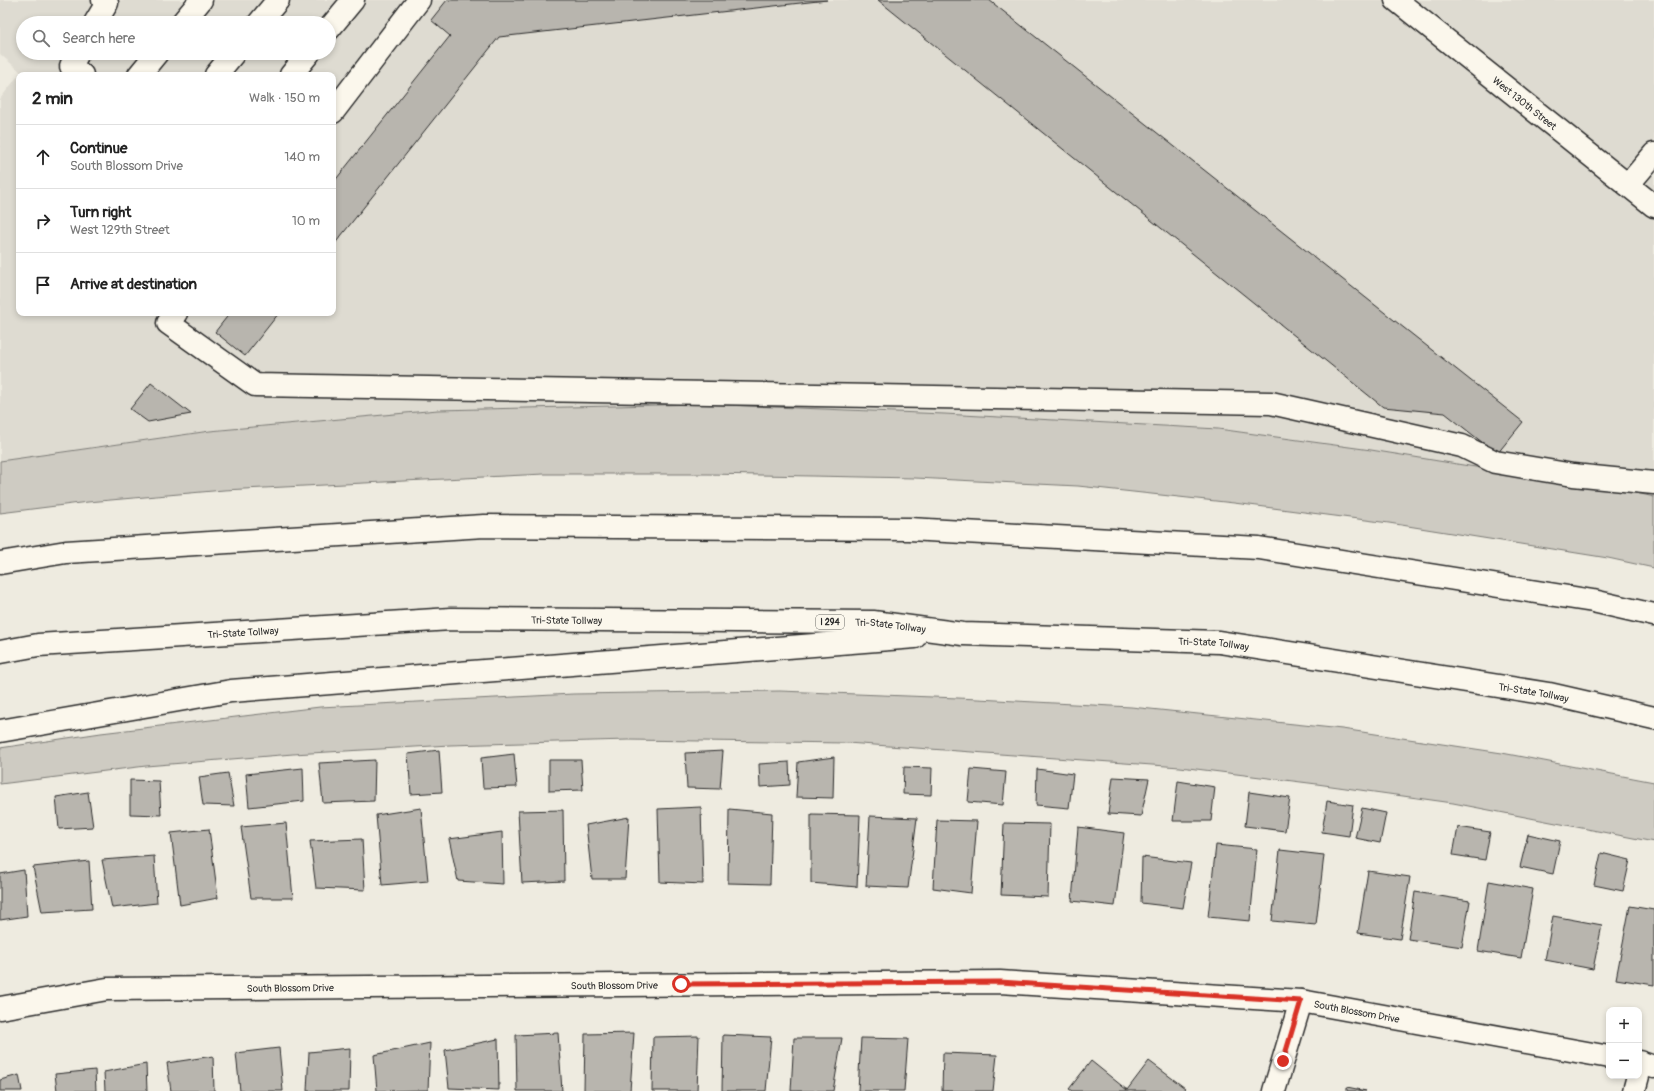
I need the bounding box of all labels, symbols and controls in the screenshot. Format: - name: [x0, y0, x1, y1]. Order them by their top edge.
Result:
- search box: [16, 16, 336, 60]
- icon: search: [30, 27, 52, 49]
- text: Search here: [62, 29, 135, 48]
- street label: West 130th Street: [1490, 75, 1560, 134]
- text: 2 min: [32, 88, 73, 109]
- text: Walk · 150 m: [249, 90, 320, 106]
- text: Continue: [70, 139, 128, 158]
- icon: ahead: [32, 146, 54, 168]
- text: 140 m: [284, 149, 320, 165]
- text: South Blossom Drive: [70, 158, 183, 174]
- text: Turn right: [70, 203, 131, 222]
- icon: right: [32, 210, 54, 232]
- text: 10 m: [292, 213, 320, 229]
- text: West 129th Street: [70, 222, 170, 238]
- icon: arrive: [32, 274, 54, 296]
- text: Arrive at destination: [70, 275, 197, 294]
- street label: Tri-State Tollway: [531, 615, 603, 627]
- road number: I 294: [816, 615, 844, 629]
- street label: Tri-State Tollway: [855, 617, 927, 636]
- street label: Tri-State Tollway: [207, 625, 280, 641]
- street label: Tri-State Tollway: [1178, 636, 1250, 654]
- street label: Tri-State Tollway: [1497, 681, 1570, 705]
- route start: [672, 975, 690, 993]
- street label: South Blossom Drive: [571, 980, 658, 992]
- street label: South Blossom Drive: [247, 982, 334, 995]
- street label: South Blossom Drive: [1313, 998, 1401, 1026]
- map controls: [1606, 1007, 1642, 1079]
- button: +: [1606, 1007, 1642, 1043]
- button: −: [1606, 1043, 1642, 1079]
- route end: [1274, 1052, 1292, 1070]

